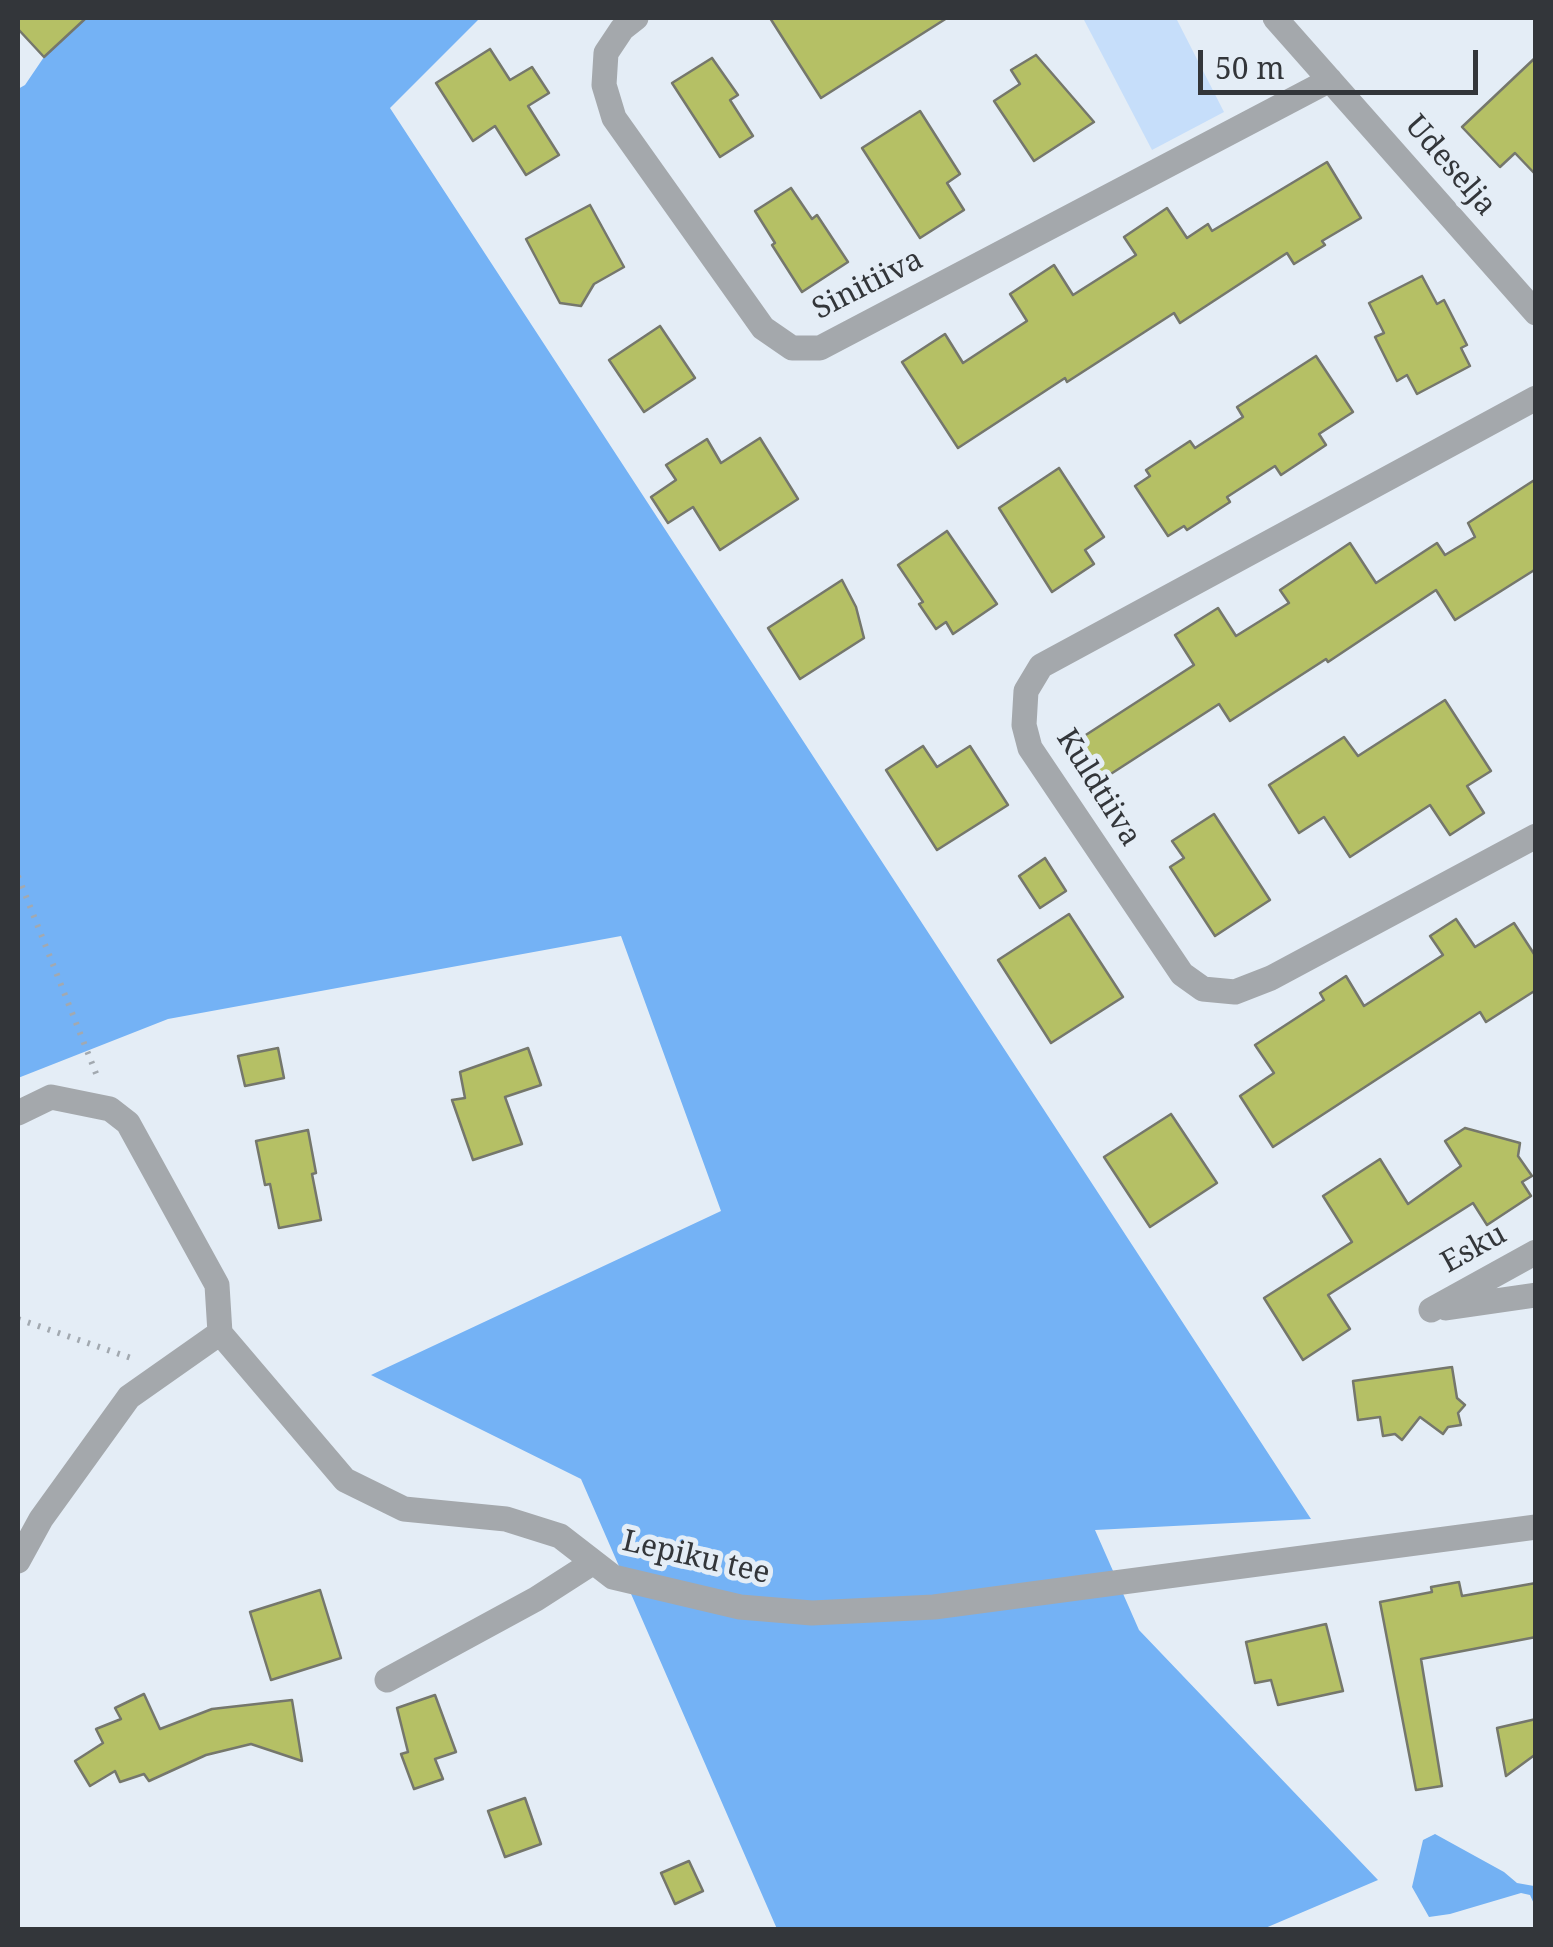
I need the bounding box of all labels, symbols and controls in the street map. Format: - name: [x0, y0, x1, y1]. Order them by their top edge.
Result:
- scale bar: [1203, 30, 1483, 92]
- text: 50 m: [1215, 47, 1285, 88]
- street label: Udeselja: [1397, 109, 1503, 223]
- street label: Sinitiiva: [807, 242, 929, 328]
- street label: Kuldtiiva: [1048, 723, 1148, 853]
- street label: Esku: [1435, 1217, 1513, 1281]
- street label: Lepiku tee: [619, 1524, 773, 1592]

